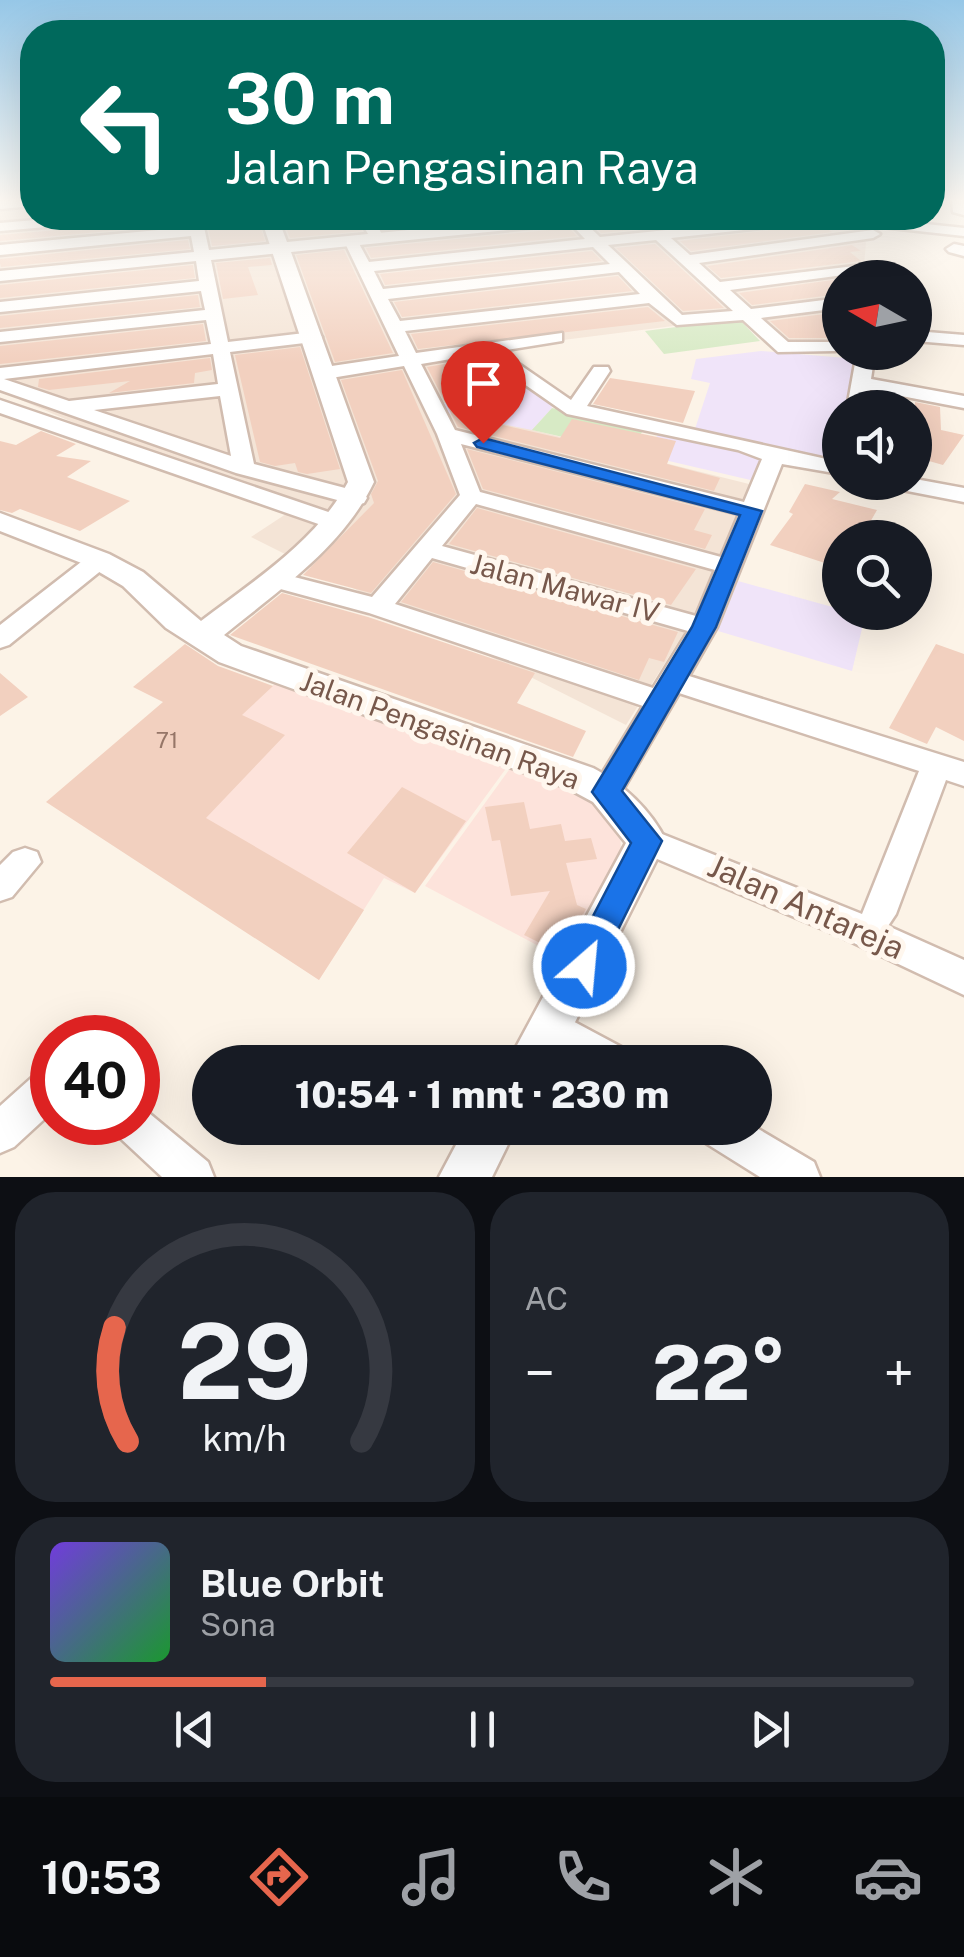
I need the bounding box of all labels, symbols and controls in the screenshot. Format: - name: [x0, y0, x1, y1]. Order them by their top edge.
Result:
- text: 30 m: [225, 57, 395, 140]
- icon: left: [60, 60, 190, 190]
- text: Jalan Pengasinan Raya: [225, 141, 699, 194]
- north arrow: [822, 260, 932, 370]
- map controls: [822, 260, 932, 630]
- pin: [441, 341, 526, 444]
- icon: arrive: [456, 356, 511, 411]
- button: sound: [822, 390, 932, 500]
- button: search: [822, 520, 932, 630]
- street label: Jalan Mawar IV: [467, 546, 663, 629]
- street label: Jalan Pengasinan Raya: [296, 664, 584, 795]
- house number: 71: [156, 727, 178, 753]
- street label: Jalan Antareja: [702, 847, 910, 966]
- position arrow: [532, 914, 636, 1018]
- speed limit sign: 40: [30, 1015, 160, 1145]
- text: 10:54 · 1 mnt · 230 m: [295, 1072, 669, 1117]
- text: AC: [525, 1280, 568, 1317]
- text: 29: [177, 1300, 312, 1422]
- text: 22°: [652, 1329, 786, 1417]
- text: −: [525, 1341, 555, 1405]
- text: +: [884, 1341, 914, 1405]
- text: km/h: [203, 1417, 287, 1459]
- text: Blue Orbit: [200, 1561, 384, 1606]
- text: Sona: [200, 1606, 276, 1643]
- icon: previous: [167, 1702, 222, 1757]
- icon: pause: [455, 1702, 510, 1757]
- icon: next: [743, 1702, 798, 1757]
- icon: directions: [244, 1842, 314, 1912]
- icon: music: [396, 1842, 466, 1912]
- icon: phone: [548, 1842, 618, 1912]
- icon: climate: [701, 1842, 771, 1912]
- icon: car: [853, 1842, 923, 1912]
- text: 10:53: [41, 1851, 162, 1904]

